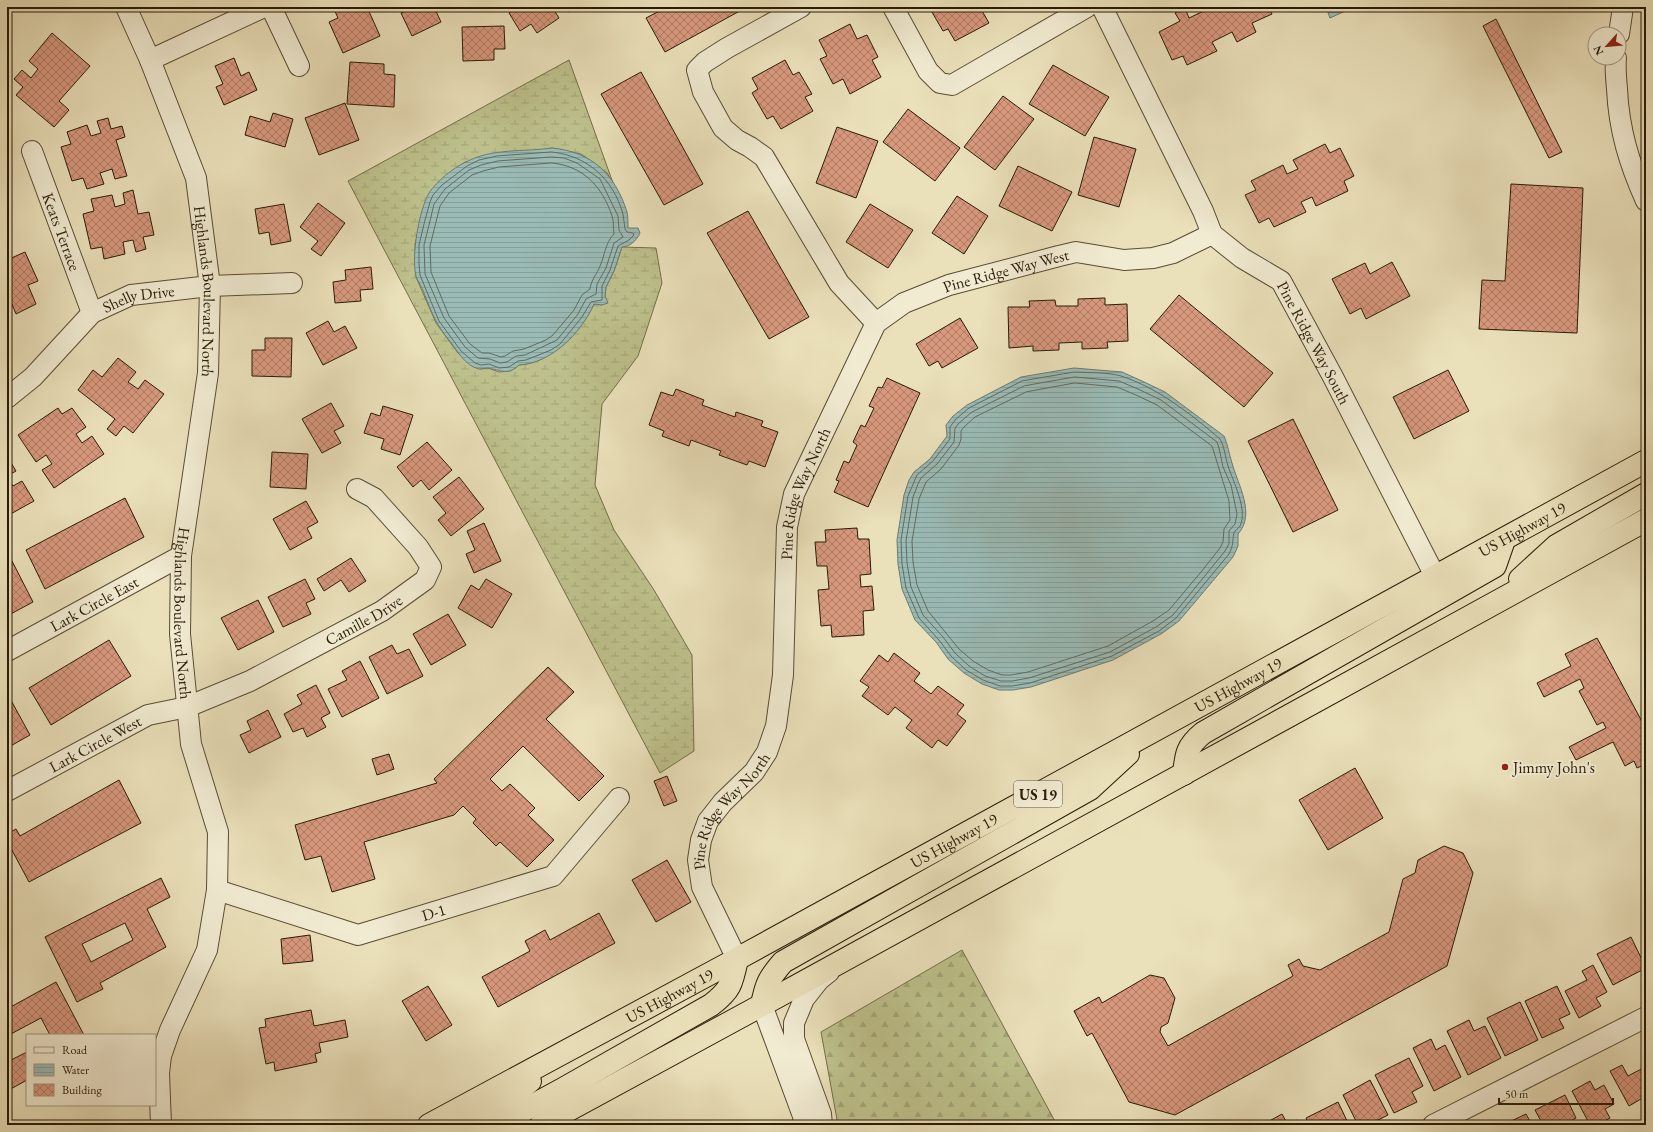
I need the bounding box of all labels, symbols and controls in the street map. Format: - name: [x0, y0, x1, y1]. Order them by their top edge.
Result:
- north arrow: [1587, 26, 1627, 66]
- text: N: [1590, 43, 1606, 58]
- street label: Keats Terrace: [38, 190, 86, 274]
- street label: Highlands Boulevard North: [189, 204, 221, 379]
- street label: Pine Ridge Way West: [939, 244, 1071, 297]
- street label: Pine Ridge Way South: [1272, 277, 1356, 408]
- street label: Shelly Drive: [99, 280, 176, 317]
- street label: Pine Ridge Way North: [776, 424, 835, 560]
- street label: US Highway 19: [1475, 496, 1570, 561]
- street label: Highlands Boulevard North: [169, 526, 197, 700]
- street label: Lark Circle East: [46, 571, 142, 636]
- street label: Camille Drive: [321, 590, 406, 650]
- street label: US Highway 19: [1190, 652, 1286, 717]
- street label: Lark Circle West: [45, 710, 145, 777]
- street label: Pine Ridge Way North: [687, 748, 775, 871]
- place label: Jimmy John's: [1511, 757, 1595, 778]
- marker: Jimmy John's: [1500, 762, 1510, 772]
- road number: US 19: [1014, 781, 1062, 807]
- street label: US Highway 19: [906, 808, 1001, 873]
- street label: D-1: [419, 899, 448, 926]
- street label: US Highway 19: [622, 963, 717, 1028]
- legend: [26, 1034, 156, 1106]
- text: Road: [62, 1042, 88, 1058]
- text: Water: [62, 1062, 89, 1078]
- scale bar: [1499, 1080, 1613, 1106]
- text: Building: [62, 1082, 103, 1098]
- text: 50 m: [1505, 1086, 1529, 1102]

